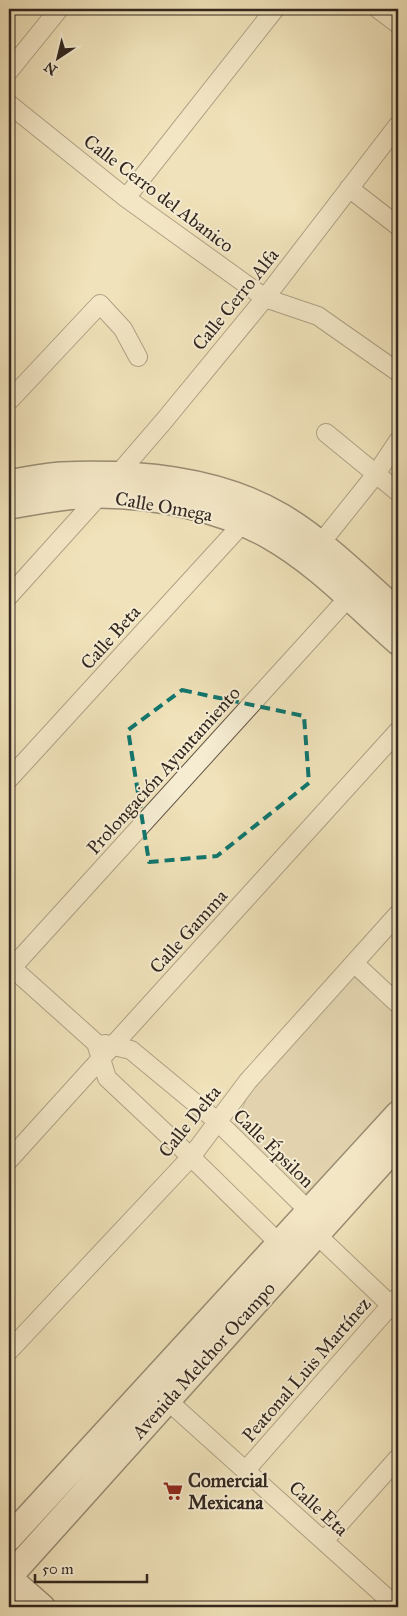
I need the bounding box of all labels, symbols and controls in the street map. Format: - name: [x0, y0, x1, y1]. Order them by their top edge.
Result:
- north arrow: [32, 32, 82, 82]
- text: N: [41, 58, 61, 79]
- street label: Calle Cerro del Abanico: [79, 129, 238, 257]
- street label: Calle Cerro Alfa: [187, 243, 284, 355]
- street label: Calle Omega: [113, 487, 215, 528]
- street label: Calle Beta: [76, 600, 146, 674]
- street label: Prolongación Ayuntamiento: [82, 681, 246, 860]
- street label: Calle Gamma: [145, 884, 233, 978]
- street label: Calle Delta: [153, 1080, 226, 1162]
- street label: Calle Épsilon: [228, 1103, 320, 1193]
- street label: Avenida Melchor Ocampo: [126, 1277, 280, 1444]
- street label: Peatonal Luis Martínez: [237, 1292, 376, 1446]
- place label: Comercial Mexicana: [188, 1469, 269, 1514]
- street label: Calle Eta: [284, 1476, 354, 1542]
- supermarket icon: Comercial Mexicana: [162, 1480, 184, 1502]
- scale bar: [35, 1551, 148, 1583]
- text: 50 m: [42, 1560, 74, 1578]

